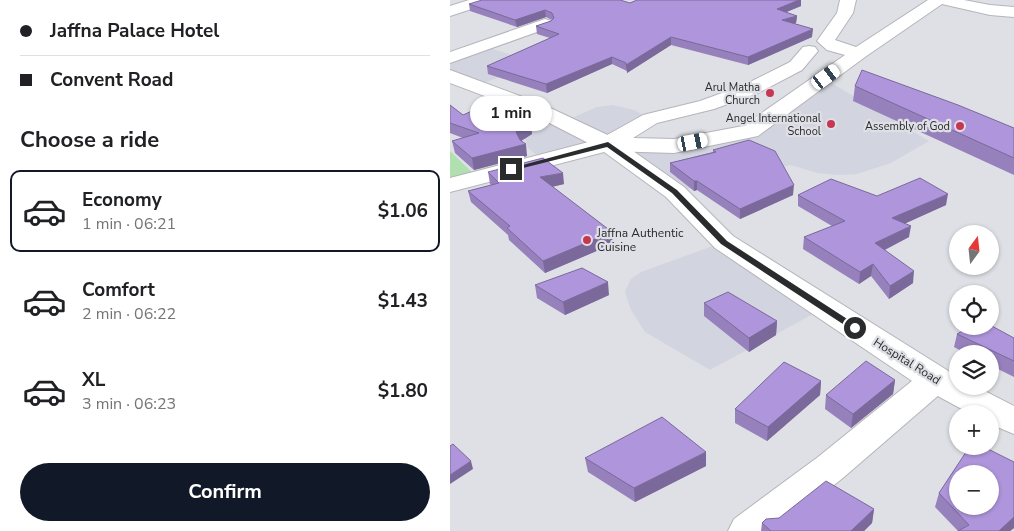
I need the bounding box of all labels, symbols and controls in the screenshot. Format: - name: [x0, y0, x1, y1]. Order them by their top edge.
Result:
- text: Jaffna Palace Hotel: [50, 18, 219, 44]
- car: [809, 62, 842, 92]
- text: Convent Road: [50, 67, 173, 93]
- place label: Arul Matha Church: [705, 80, 760, 108]
- marker: Arul Matha Church: [764, 87, 776, 99]
- callout: 1 min: [470, 96, 552, 132]
- text: 1 min: [490, 102, 532, 124]
- place label: Angel International School: [726, 111, 822, 139]
- marker: Angel International School: [825, 118, 837, 130]
- place label: Assembly of God: [865, 119, 950, 134]
- marker: Assembly of God: [954, 120, 966, 132]
- text: Choose a ride: [20, 125, 159, 155]
- car: [676, 132, 709, 152]
- route end: [500, 158, 522, 180]
- text: Economy: [82, 187, 162, 213]
- icon: car: [22, 189, 67, 234]
- text: $1.06: [378, 198, 428, 224]
- text: 1 min · 06:21: [82, 213, 176, 235]
- place label: Jaffna Authentic Cuisine: [596, 225, 684, 255]
- north arrow: [949, 225, 999, 275]
- map controls: [949, 225, 999, 515]
- marker: Jaffna Authentic Cuisine: [581, 234, 593, 246]
- text: Comfort: [82, 277, 155, 303]
- icon: car: [22, 279, 67, 324]
- button: locate: [949, 285, 999, 335]
- text: $1.43: [378, 288, 428, 314]
- text: 2 min · 06:22: [82, 303, 176, 325]
- route start: [844, 317, 866, 339]
- street label: Hospital Road: [870, 334, 944, 388]
- button: layers: [949, 345, 999, 395]
- text: XL: [82, 367, 105, 393]
- icon: car: [22, 369, 67, 414]
- text: $1.80: [378, 378, 428, 404]
- text: 3 min · 06:23: [82, 393, 176, 415]
- button: +: [949, 405, 999, 455]
- button: Confirm: [20, 463, 430, 521]
- button: −: [949, 465, 999, 515]

